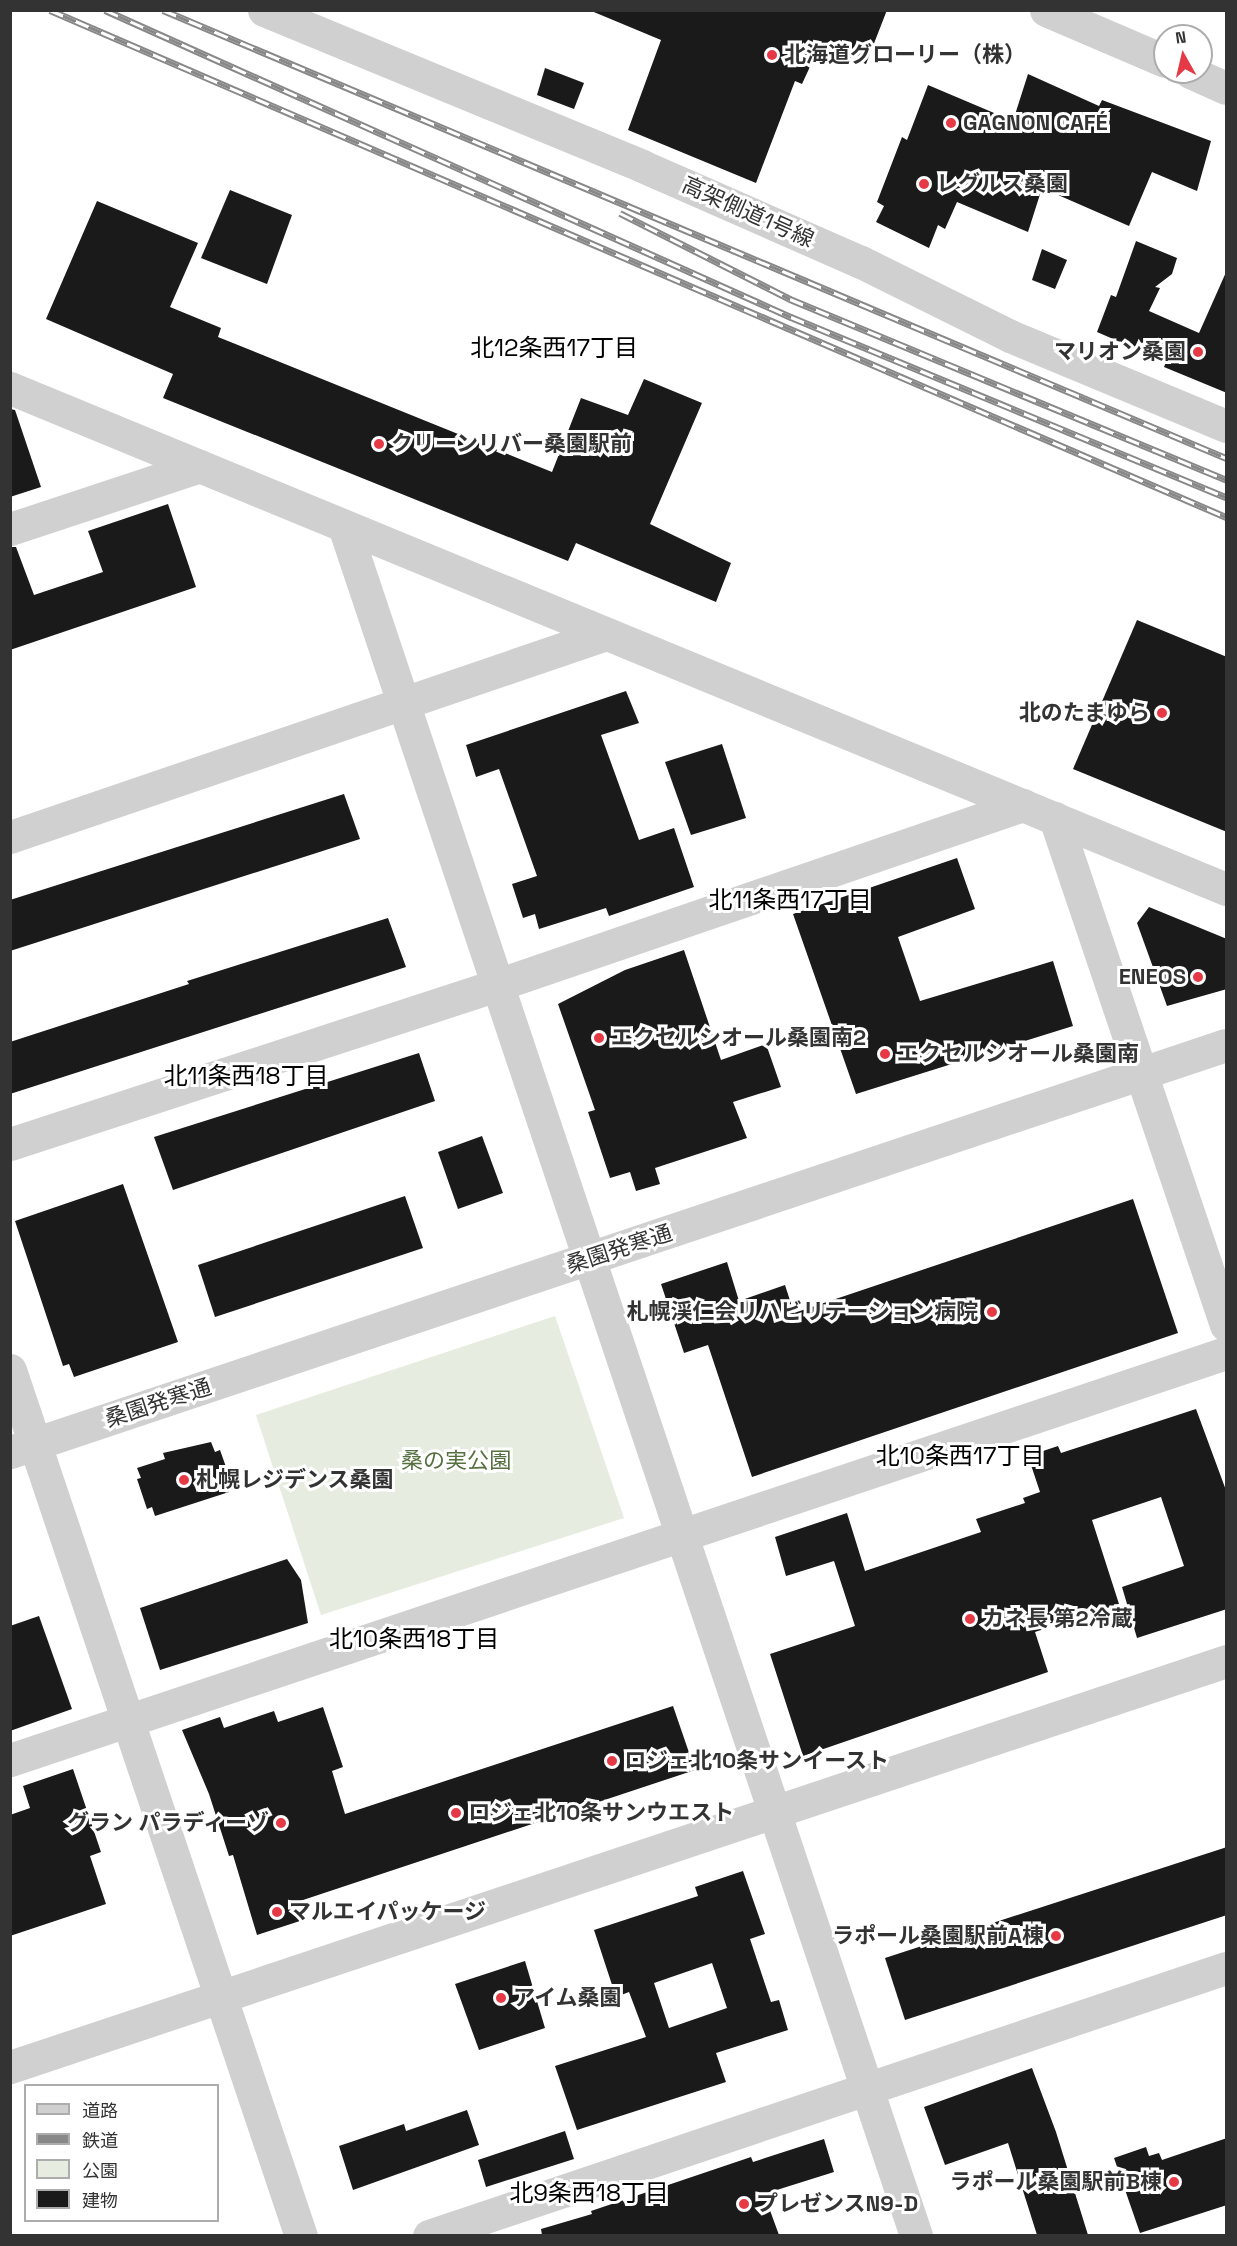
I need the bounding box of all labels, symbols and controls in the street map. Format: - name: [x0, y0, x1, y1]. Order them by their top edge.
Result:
- north arrow: [1153, 24, 1213, 84]
- text: N: [1174, 27, 1187, 49]
- place label: 北海道グローリー（株）: [784, 42, 1026, 68]
- marker: 北海道グローリー（株）: [765, 48, 779, 62]
- place label: GAGNON CAFÉ: [963, 110, 1108, 136]
- marker: GAGNON CAFÉ: [944, 116, 958, 130]
- street label: 高架側道1号線: [678, 171, 818, 253]
- place label: レグルス桑園: [936, 171, 1068, 197]
- marker: レグルス桑園: [917, 177, 931, 191]
- district label: 北12条西17丁目: [470, 334, 638, 362]
- place label: マリオン桑園: [1054, 339, 1186, 365]
- marker: マリオン桑園: [1191, 345, 1205, 359]
- place label: クリーンリバー桑園駅前: [391, 431, 633, 457]
- marker: クリーンリバー桑園駅前: [372, 437, 386, 451]
- place label: 北のたまゆら: [1018, 700, 1150, 726]
- marker: 北のたまゆら: [1155, 706, 1169, 720]
- district label: 北11条西17丁目: [708, 886, 872, 914]
- place label: ENEOS: [1119, 964, 1186, 990]
- marker: ENEOS: [1191, 970, 1205, 984]
- place label: エクセルシオール桑園南2: [611, 1025, 866, 1051]
- marker: エクセルシオール桑園南2: [592, 1031, 606, 1045]
- place label: エクセルシオール桑園南: [897, 1041, 1139, 1067]
- marker: エクセルシオール桑園南: [878, 1047, 892, 1061]
- district label: 北11条西18丁目: [163, 1062, 329, 1090]
- street label: 桑園発寒通: [563, 1219, 675, 1279]
- place label: 札幌渓仁会リハビリテーション病院: [626, 1299, 978, 1325]
- marker: 札幌渓仁会リハビリテーション病院: [983, 1303, 1001, 1321]
- street label: 桑園発寒通: [102, 1373, 214, 1433]
- district label: 北10条西17丁目: [876, 1442, 1044, 1470]
- park label: 桑の実公園: [401, 1448, 511, 1474]
- place label: 札幌レジデンス桑園: [196, 1467, 394, 1493]
- marker: 札幌レジデンス桑園: [177, 1473, 191, 1487]
- place label: カネ長 第2冷蔵: [982, 1606, 1133, 1632]
- marker: カネ長 第2冷蔵: [963, 1612, 977, 1626]
- district label: 北10条西18丁目: [329, 1625, 499, 1653]
- place label: ロジェ北10条サンイースト: [624, 1748, 890, 1774]
- marker: ロジェ北10条サンイースト: [605, 1754, 619, 1768]
- place label: ロジェ北10条サンウエスト: [468, 1800, 734, 1826]
- marker: ロジェ北10条サンウエスト: [449, 1806, 463, 1820]
- place label: グラン パラディーゾ: [65, 1810, 269, 1836]
- marker: グラン パラディーゾ: [274, 1816, 288, 1830]
- place label: マルエイパッケージ: [289, 1899, 487, 1925]
- marker: マルエイパッケージ: [270, 1905, 284, 1919]
- place label: ラポール桑園駅前A棟: [832, 1923, 1044, 1949]
- marker: ラポール桑園駅前A棟: [1049, 1929, 1063, 1943]
- place label: アイム桑園: [513, 1985, 623, 2011]
- marker: アイム桑園: [494, 1991, 508, 2005]
- legend: [24, 2084, 219, 2222]
- text: 道路: [82, 2099, 118, 2122]
- text: 鉄道: [82, 2129, 118, 2152]
- text: 公園: [82, 2159, 118, 2182]
- place label: ラポール桑園駅前B棟: [949, 2169, 1162, 2195]
- marker: ラポール桑園駅前B棟: [1167, 2175, 1181, 2189]
- district label: 北9条西18丁目: [509, 2179, 669, 2207]
- text: 建物: [82, 2189, 118, 2212]
- place label: プレゼンスN9-D: [756, 2191, 918, 2217]
- marker: プレゼンスN9-D: [737, 2197, 751, 2211]

